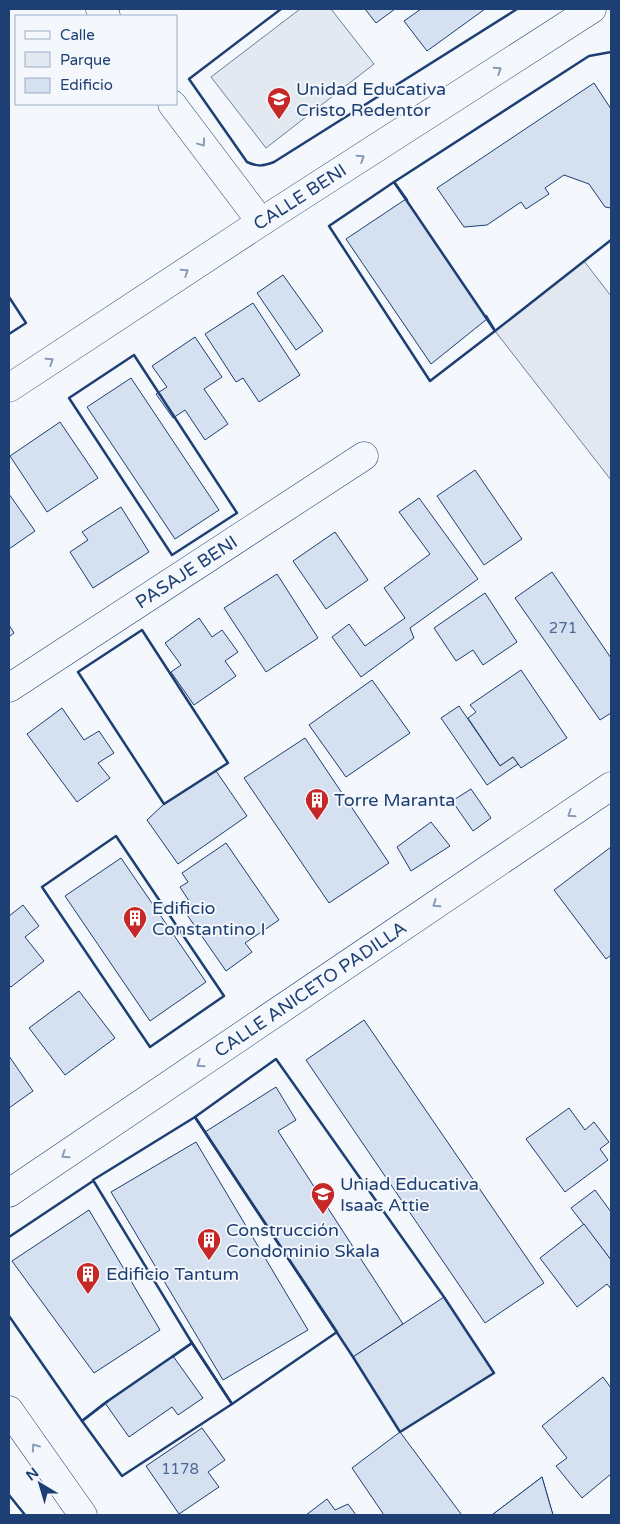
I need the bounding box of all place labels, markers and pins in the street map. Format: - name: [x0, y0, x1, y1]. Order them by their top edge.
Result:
- place label: Unidad Educativa Cristo Redentor: [296, 78, 446, 121]
- school or university icon: Unidad Educativa Cristo Redentor: [266, 86, 292, 120]
- building icon: Torre Maranta: [304, 787, 330, 821]
- place label: Torre Maranta: [334, 789, 455, 811]
- place label: Edificio Constantino I: [152, 897, 266, 940]
- building icon: Edificio Constantino I: [122, 905, 148, 939]
- place label: Uniad Educativa Isaac Attie: [340, 1173, 479, 1216]
- school or university icon: Uniad Educativa Isaac Attie: [310, 1181, 336, 1215]
- place label: Construcción Condominio Skala: [226, 1219, 380, 1262]
- building icon: Construcción Condominio Skala: [196, 1227, 222, 1261]
- building icon: Edificio Tantum: [75, 1261, 101, 1295]
- place label: Edificio Tantum: [106, 1263, 239, 1285]

